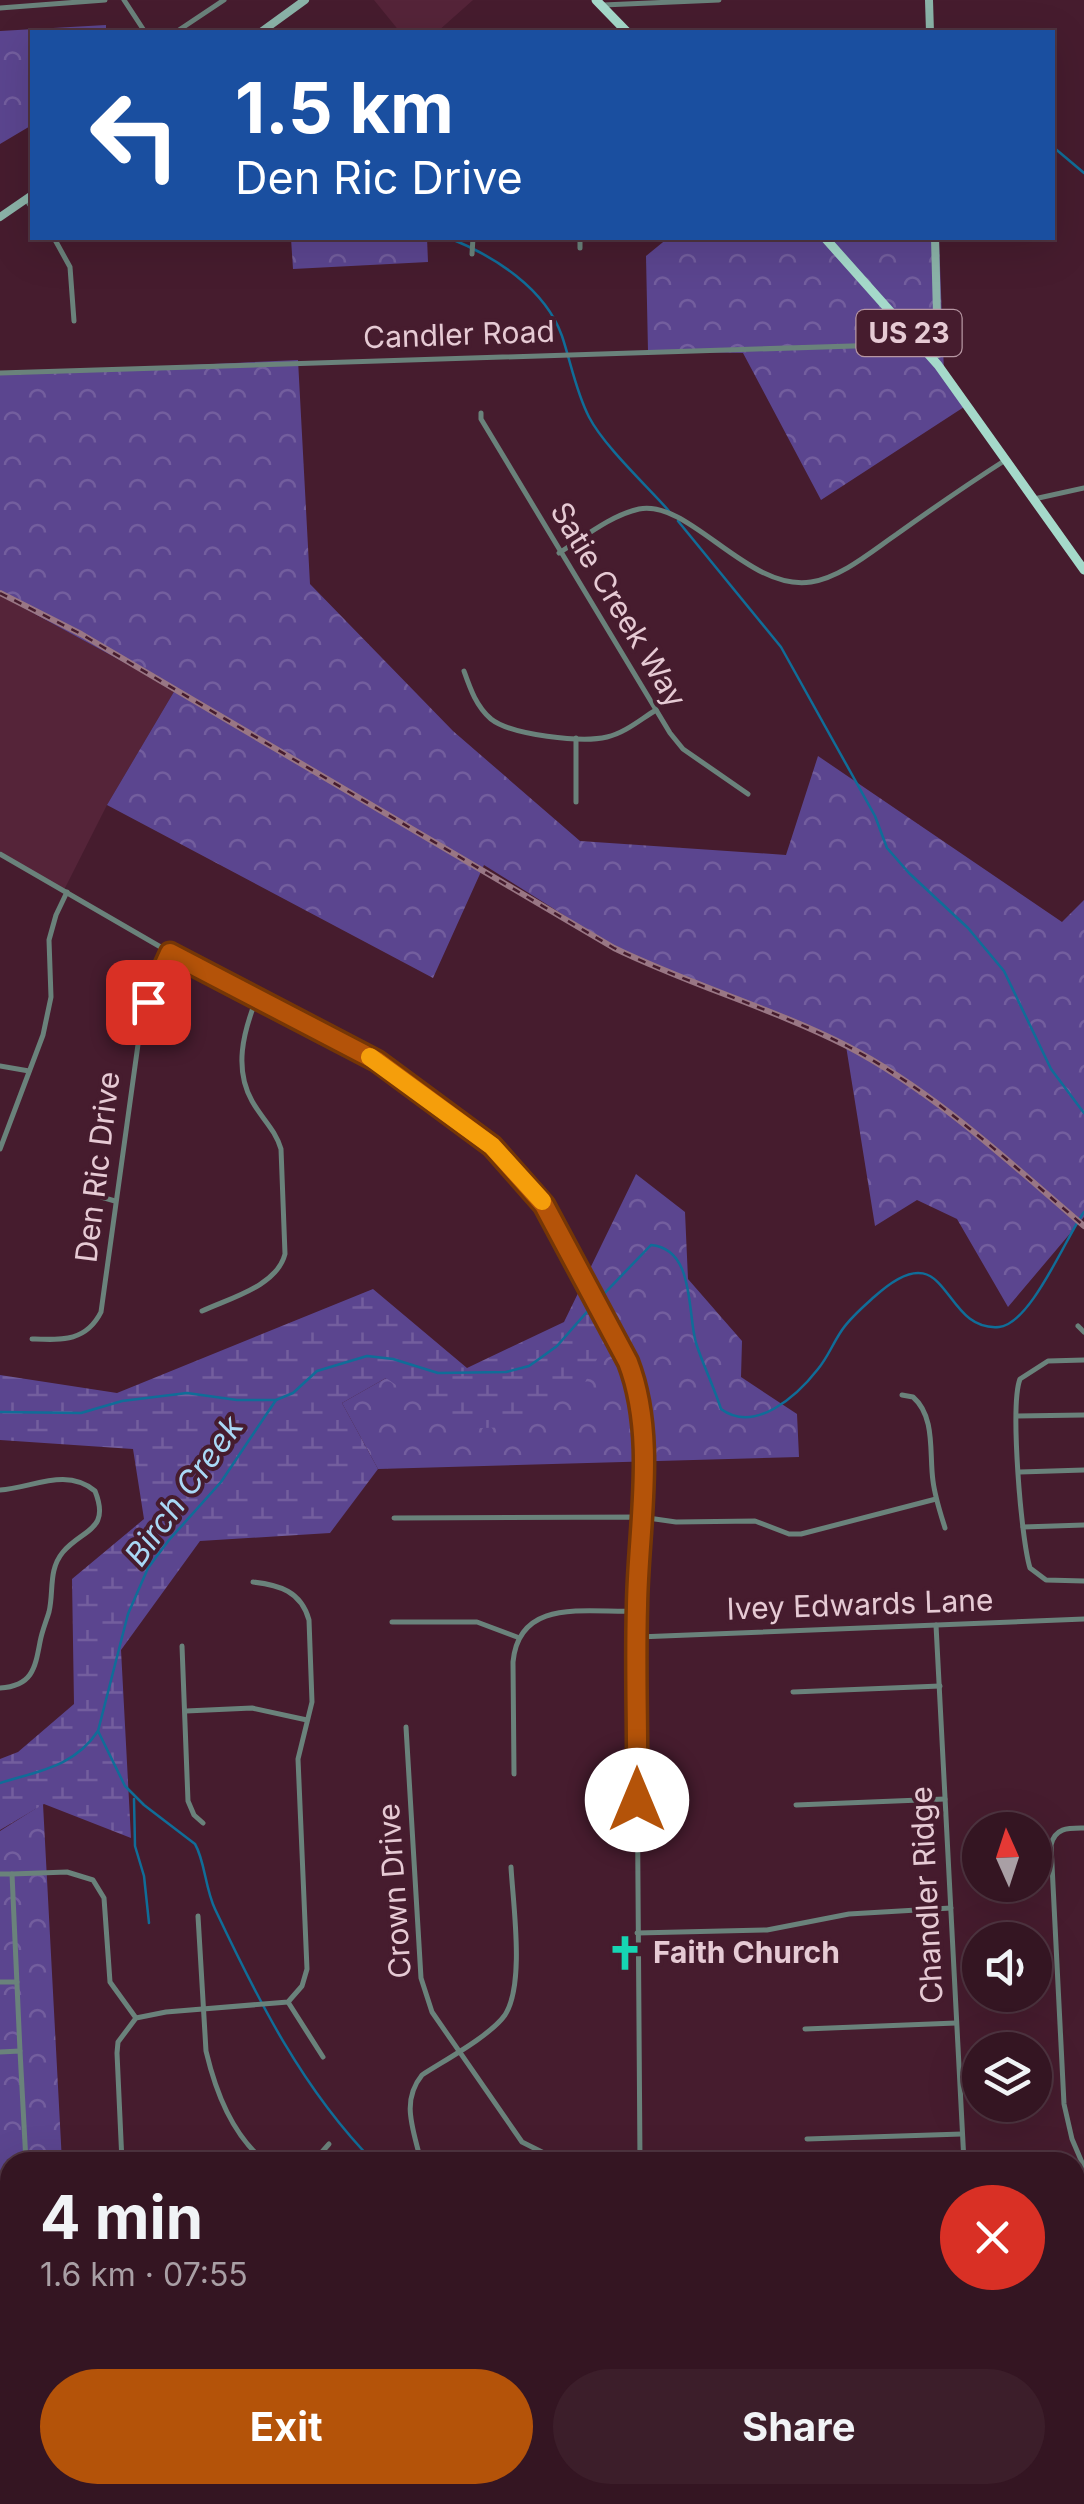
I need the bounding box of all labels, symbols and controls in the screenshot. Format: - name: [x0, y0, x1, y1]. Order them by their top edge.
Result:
- text: 1.5 km: [235, 65, 454, 150]
- icon: left: [70, 70, 200, 200]
- text: Den Ric Drive: [235, 150, 523, 205]
- road number: US 23: [856, 310, 962, 356]
- street label: Candler Road: [363, 313, 555, 355]
- street label: Satie Creek Way: [543, 495, 694, 714]
- pin: [106, 960, 191, 1045]
- icon: arrive: [121, 975, 176, 1030]
- street label: Den Ric Drive: [67, 1069, 127, 1264]
- water label: Birch Creek: [116, 1407, 252, 1573]
- street label: Ivey Edwards Lane: [726, 1581, 994, 1627]
- position arrow: [585, 1748, 689, 1852]
- street label: Chandler Ridge: [902, 1785, 950, 2005]
- street label: Crown Drive: [370, 1802, 418, 1980]
- north arrow: [962, 1812, 1052, 1902]
- map controls: [962, 1812, 1052, 2122]
- button: sound: [962, 1922, 1052, 2012]
- church icon: Faith Church: [606, 1934, 644, 1972]
- place label: Faith Church: [653, 1934, 840, 1970]
- button: layers: [962, 2032, 1052, 2122]
- text: 4 min: [40, 2181, 203, 2253]
- button: close: [940, 2185, 1045, 2290]
- text: 1.6 km · 07:55: [40, 2255, 248, 2294]
- button: Exit: [40, 2369, 533, 2484]
- button: Share: [553, 2369, 1045, 2484]

